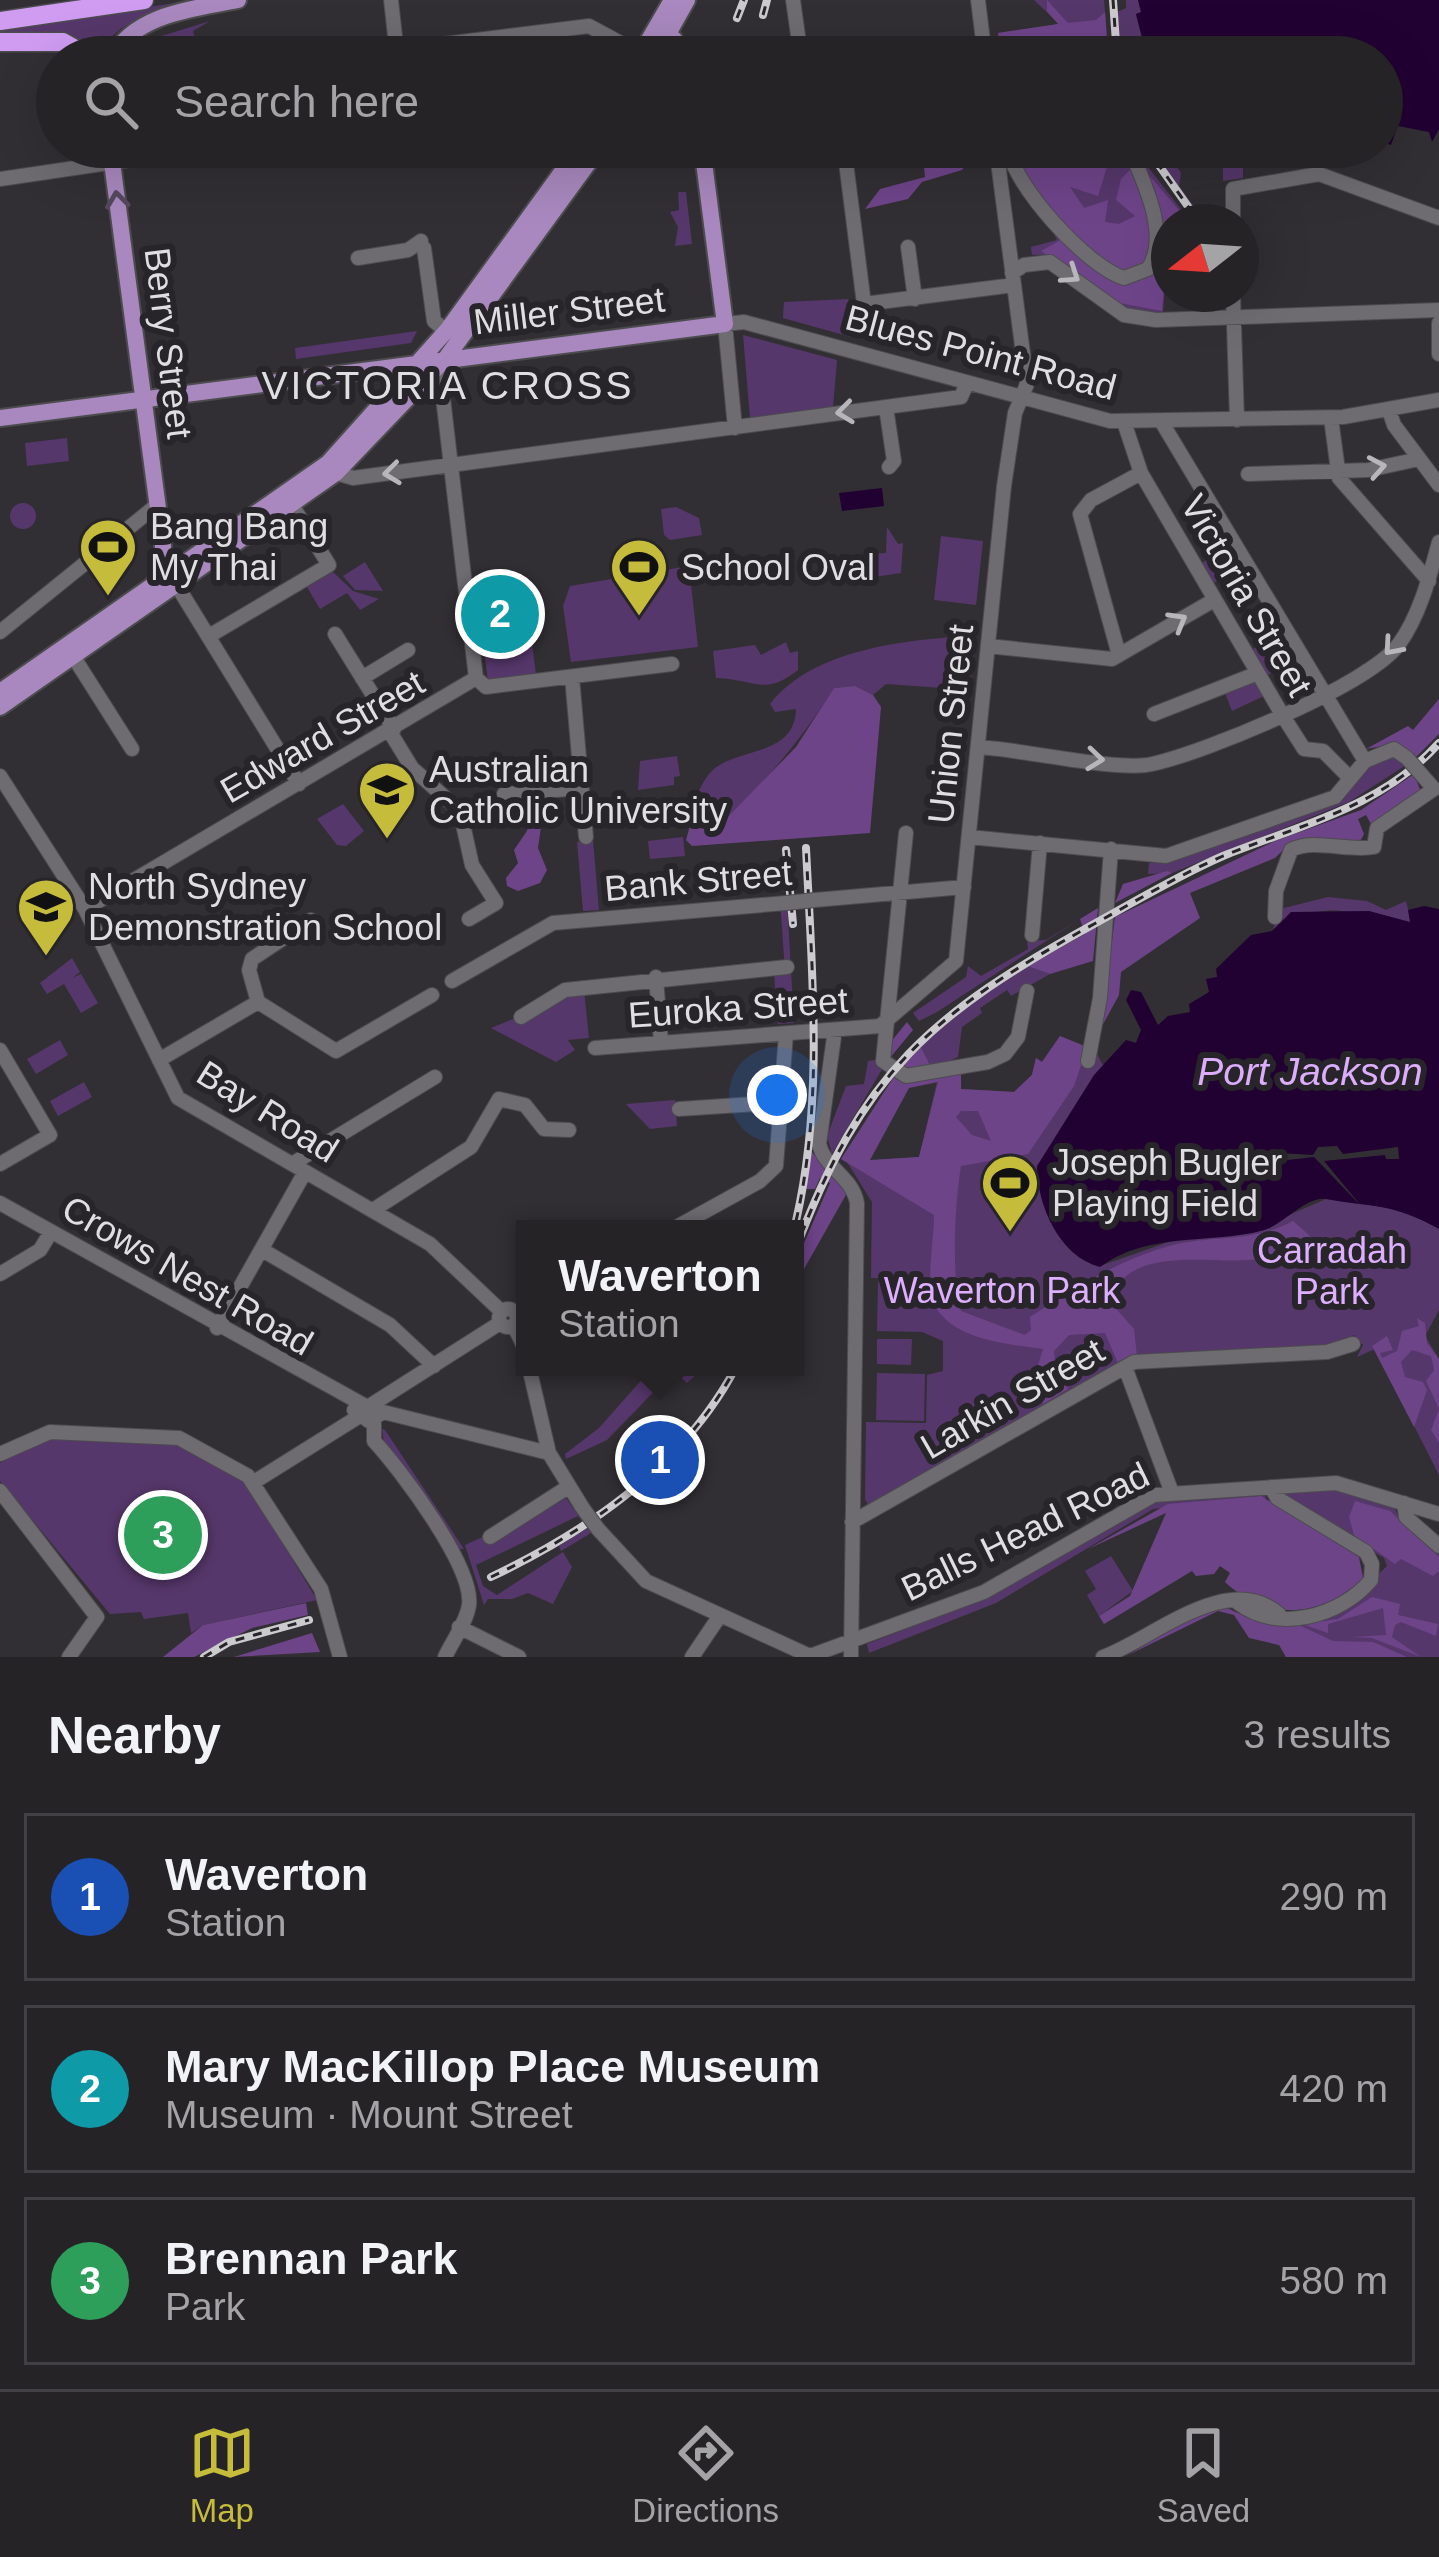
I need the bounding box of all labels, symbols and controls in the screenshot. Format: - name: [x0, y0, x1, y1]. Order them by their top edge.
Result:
- search box: [36, 36, 1403, 168]
- icon: search: [78, 69, 144, 135]
- text: Search here: [174, 76, 419, 127]
- one-way arrow: [105, 190, 131, 210]
- north arrow: [1151, 204, 1259, 312]
- street label: Berry Street: [136, 245, 201, 441]
- one-way arrow: [1058, 261, 1080, 283]
- street label: Miller Street: [471, 278, 667, 343]
- street label: Blues Point Road: [841, 297, 1121, 408]
- district label: VICTORIA CROSS: [262, 364, 634, 407]
- one-way arrow: [836, 399, 855, 425]
- one-way arrow: [1367, 455, 1387, 480]
- one-way arrow: [383, 459, 402, 485]
- street label: Victoria Street: [1172, 487, 1321, 703]
- place label: Bang Bang My Thai: [150, 506, 328, 588]
- sports icon: Bang Bang My Thai: [77, 516, 139, 598]
- sports icon: School Oval: [608, 536, 670, 618]
- place label: School Oval: [681, 547, 875, 588]
- pin: 2: [461, 569, 539, 659]
- one-way arrow: [1165, 613, 1187, 636]
- street label: Union Street: [920, 622, 981, 826]
- one-way arrow: [1384, 633, 1406, 655]
- street label: Edward Street: [213, 662, 431, 811]
- one-way arrow: [1085, 746, 1105, 772]
- place label: Australian Catholic University: [429, 749, 727, 831]
- school or university icon: Australian Catholic University: [356, 759, 418, 841]
- street label: Bank Street: [603, 852, 794, 909]
- place label: North Sydney Demonstration School: [88, 866, 442, 948]
- school or university icon: North Sydney Demonstration School: [15, 876, 77, 958]
- street label: Euroka Street: [627, 979, 849, 1036]
- water label: Port Jackson: [1197, 1050, 1423, 1093]
- street label: Bay Road: [190, 1052, 346, 1171]
- your location: [747, 1065, 807, 1125]
- place label: Joseph Bugler Playing Field: [1052, 1142, 1282, 1224]
- sports icon: Joseph Bugler Playing Field: [979, 1152, 1041, 1234]
- street label: Crows Nest Road: [55, 1187, 320, 1364]
- popup: [516, 1220, 804, 1376]
- park label: Carradah Park: [1257, 1230, 1407, 1312]
- text: Waverton: [558, 1250, 762, 1301]
- park label: Waverton Park: [884, 1270, 1121, 1311]
- text: Station: [558, 1302, 680, 1345]
- street label: Larkin Street: [914, 1330, 1111, 1467]
- pin: 1: [621, 1415, 699, 1505]
- street label: Balls Head Road: [895, 1454, 1156, 1609]
- pin: 3: [124, 1490, 202, 1580]
- text: Nearby: [48, 1707, 221, 1764]
- text: 3 results: [1244, 1713, 1391, 1756]
- text: Waverton: [165, 1849, 368, 1900]
- text: 1: [79, 1875, 101, 1918]
- text: 290 m: [1280, 1875, 1388, 1918]
- text: Station: [165, 1901, 286, 1944]
- text: Mary MacKillop Place Museum: [165, 2041, 820, 2092]
- text: 2: [79, 2067, 101, 2110]
- text: 420 m: [1280, 2067, 1388, 2110]
- text: Museum · Mount Street: [165, 2093, 572, 2136]
- text: Brennan Park: [165, 2233, 458, 2284]
- text: 3: [79, 2259, 101, 2302]
- text: 580 m: [1280, 2259, 1388, 2302]
- text: Park: [165, 2285, 245, 2328]
- tab: Map: [189, 2420, 255, 2530]
- tab: Directions: [632, 2420, 779, 2530]
- tab: Saved: [1157, 2420, 1250, 2530]

